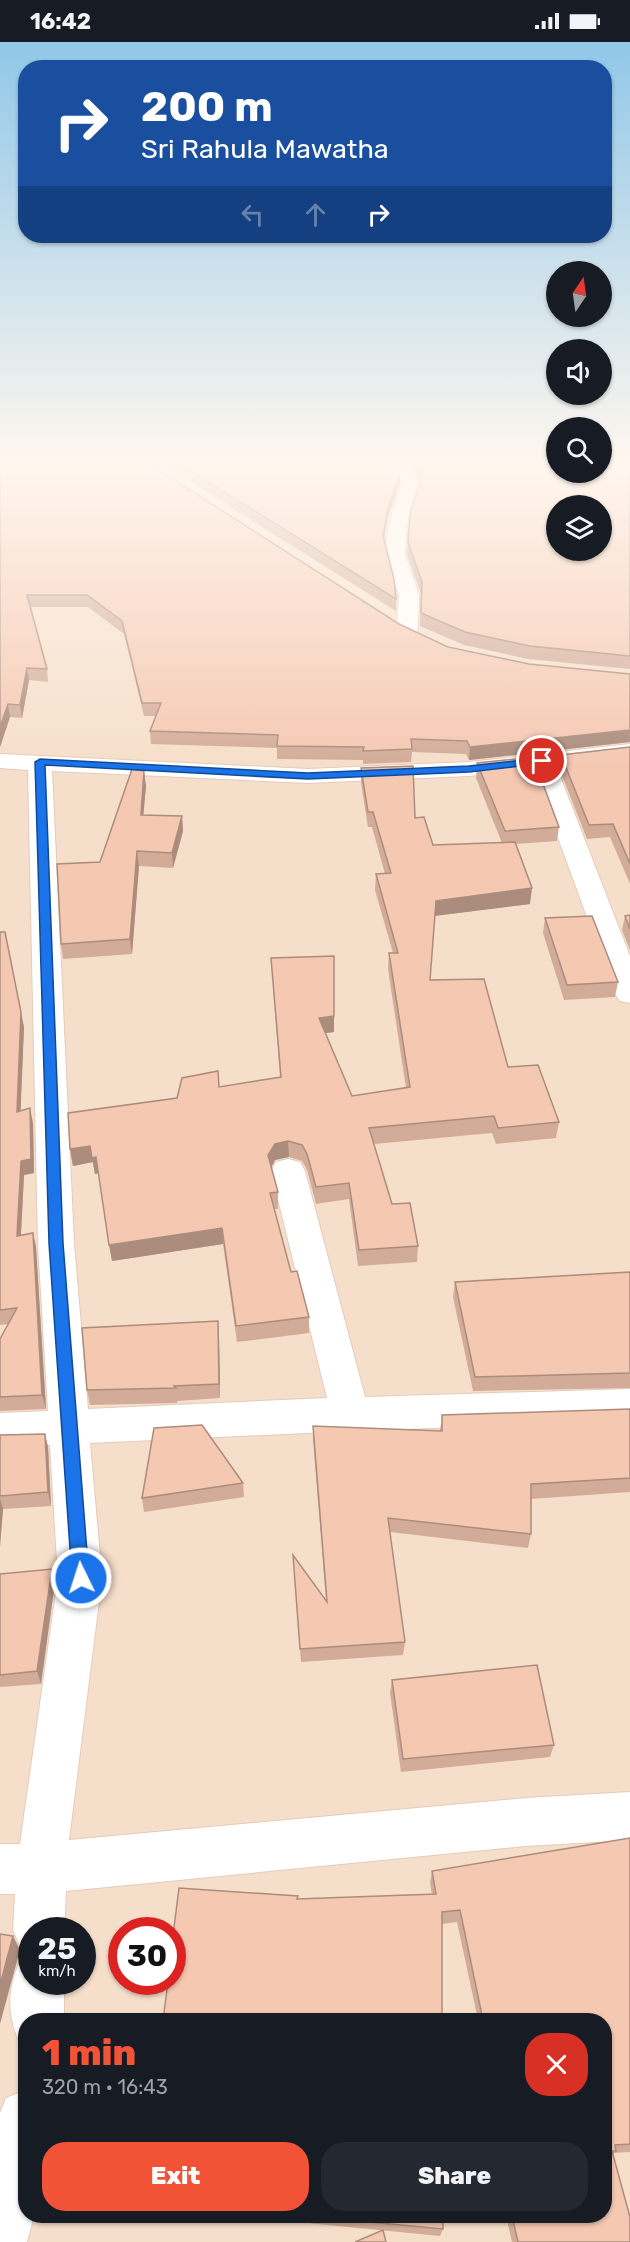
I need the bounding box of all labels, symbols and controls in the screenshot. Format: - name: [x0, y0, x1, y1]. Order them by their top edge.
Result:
- text: 16:42: [30, 8, 91, 35]
- text: 200 m: [141, 82, 273, 132]
- icon: right: [42, 84, 120, 162]
- text: Sri Rahula Mawatha: [141, 133, 389, 165]
- icon: left: [236, 198, 269, 231]
- icon: ahead: [299, 198, 332, 231]
- icon: right: [362, 198, 395, 231]
- north arrow: [546, 261, 612, 327]
- map controls: [546, 261, 612, 561]
- button: sound: [546, 339, 612, 405]
- button: search: [546, 417, 612, 483]
- button: layers: [546, 495, 612, 561]
- pin: [516, 735, 567, 786]
- icon: arrive: [525, 744, 558, 777]
- position arrow: [49, 1546, 113, 1610]
- speed limit sign: 30: [108, 1917, 186, 1995]
- text: 25: [38, 1931, 76, 1967]
- text: km/h: [38, 1962, 76, 1980]
- text: 1 min: [42, 2031, 136, 2074]
- button: close: [525, 2033, 588, 2096]
- text: 320 m · 16:43: [42, 2075, 168, 2099]
- button: Exit: [42, 2142, 309, 2211]
- button: Share: [321, 2142, 588, 2211]

